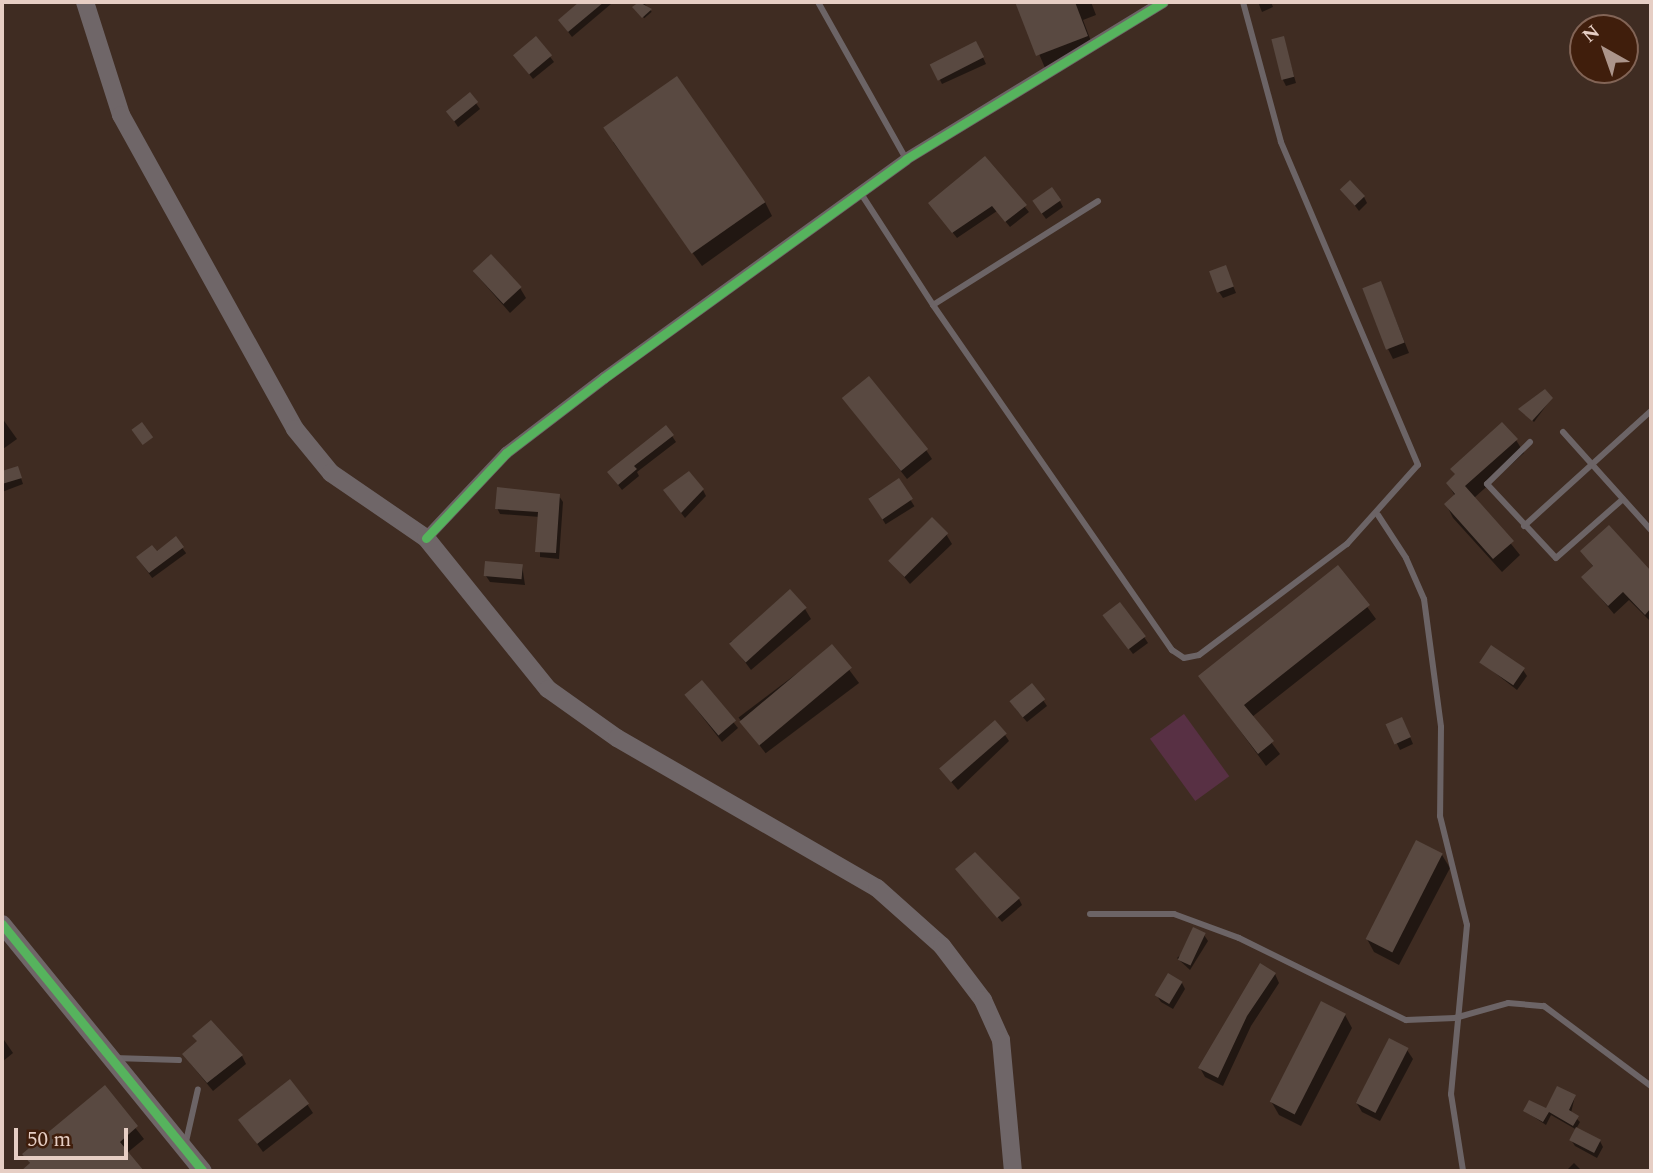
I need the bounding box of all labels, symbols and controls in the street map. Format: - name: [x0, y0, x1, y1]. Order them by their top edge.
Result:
- north arrow: [1569, 14, 1639, 84]
- text: N: [1576, 18, 1607, 50]
- scale bar: [18, 1114, 131, 1158]
- text: 50 m: [27, 1124, 71, 1156]

